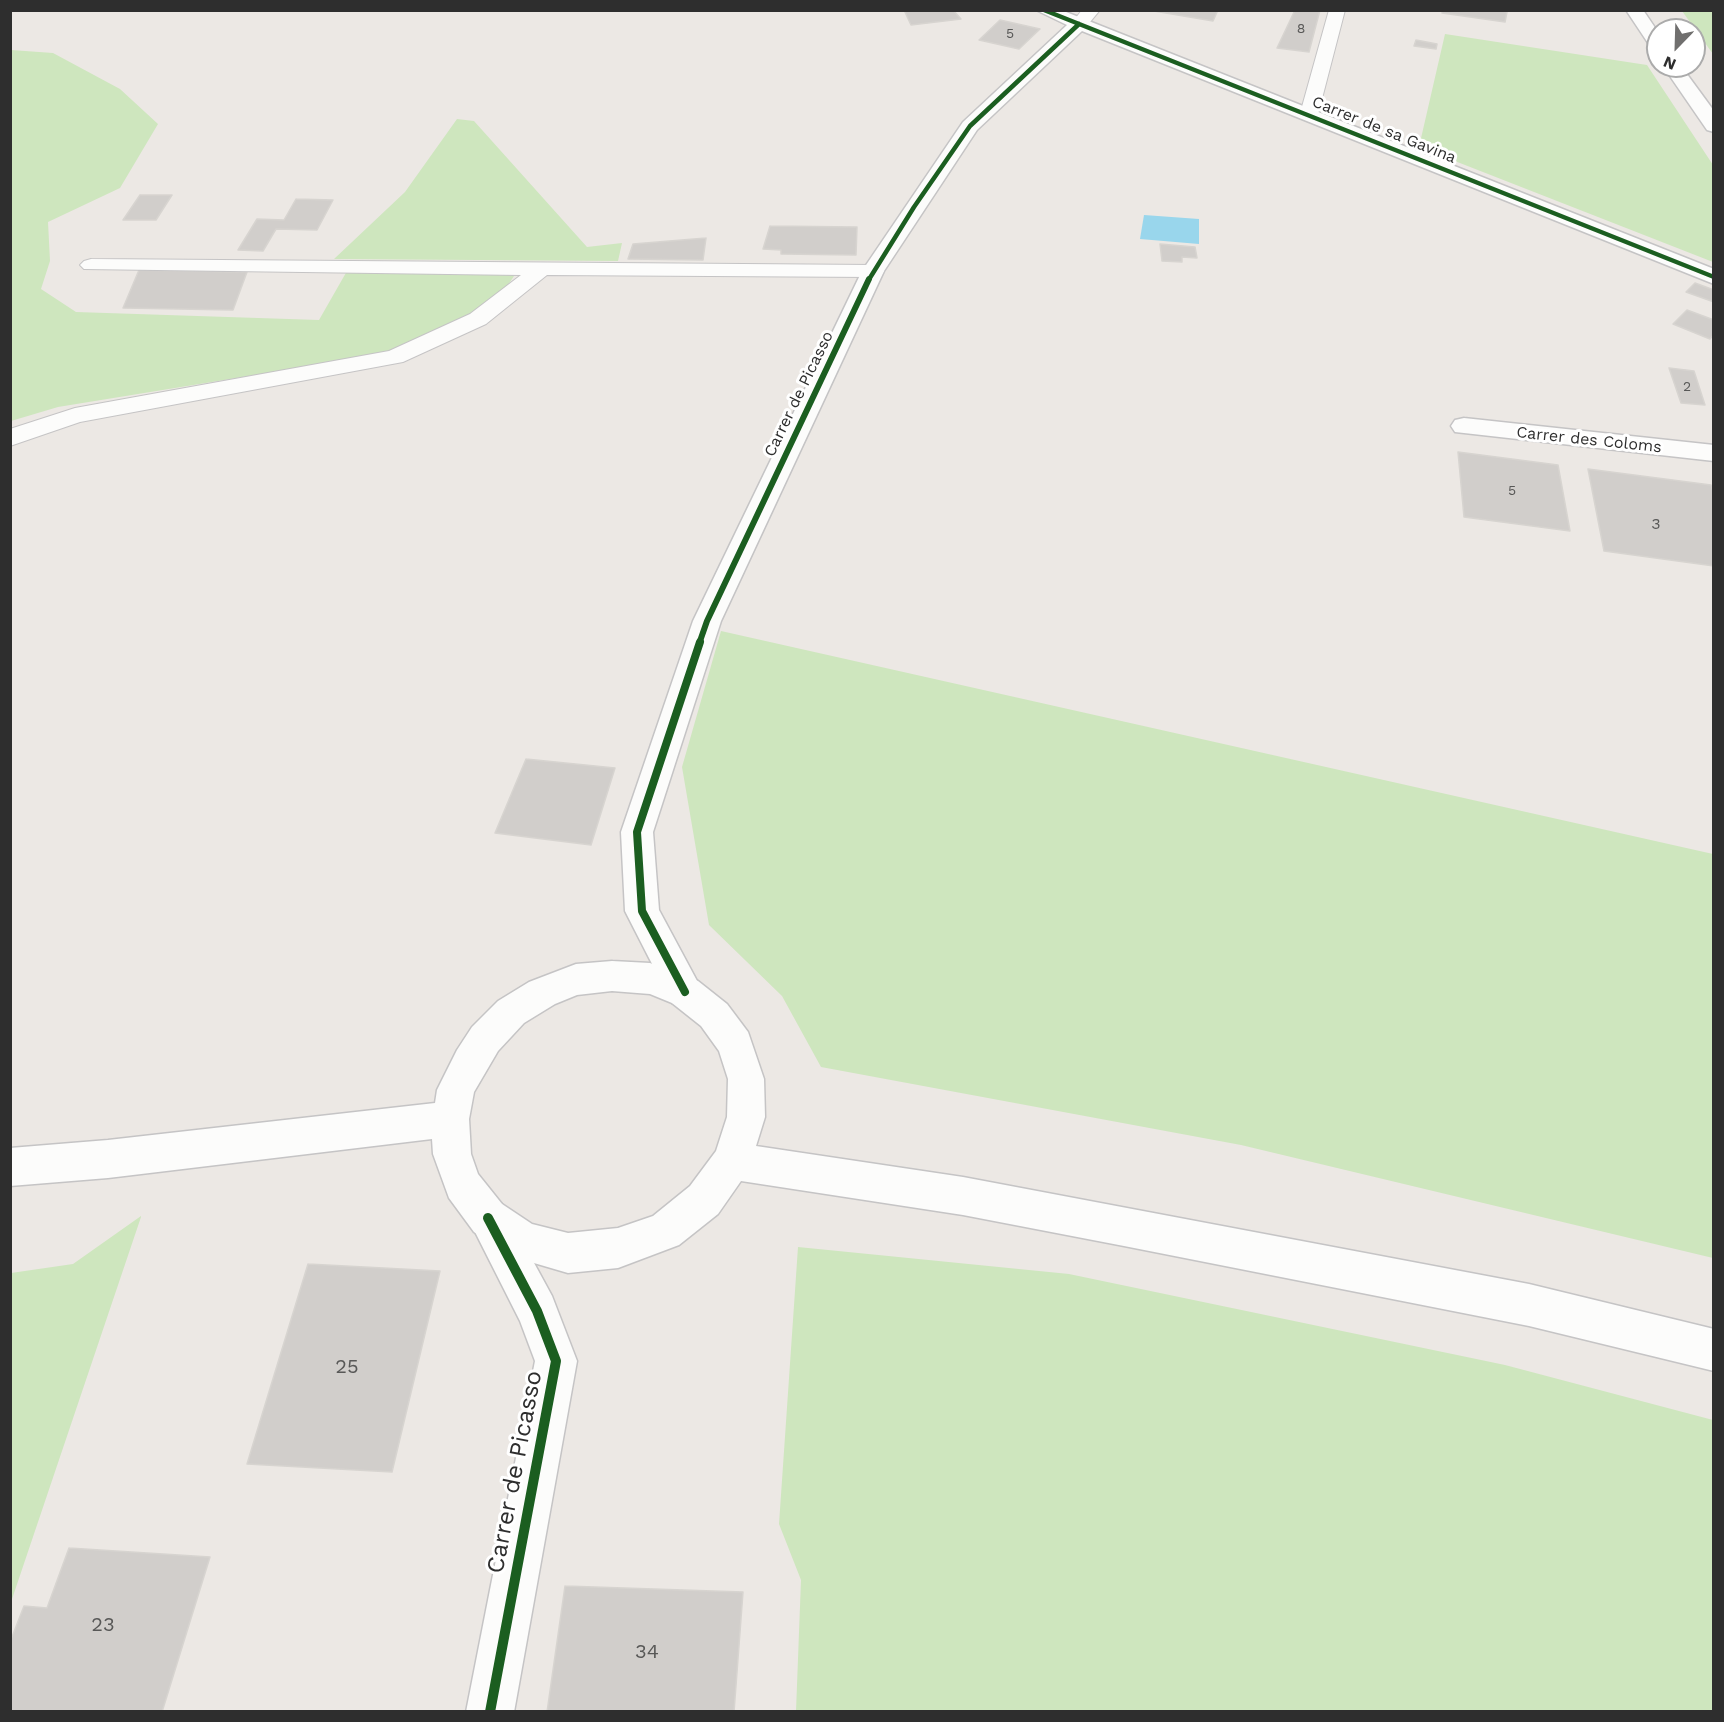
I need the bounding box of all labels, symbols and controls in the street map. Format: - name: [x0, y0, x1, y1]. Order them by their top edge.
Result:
- north arrow: [1646, 18, 1706, 78]
- house number: 8: [1297, 21, 1305, 37]
- house number: 5: [1006, 26, 1014, 42]
- text: N: [1660, 52, 1679, 74]
- street label: Carrer de sa Gavina: [1309, 92, 1459, 168]
- street label: Carrer de Picasso: [760, 328, 838, 460]
- house number: 2: [1683, 379, 1691, 395]
- street label: Carrer des Coloms: [1515, 423, 1663, 457]
- house number: 5: [1508, 483, 1516, 499]
- house number: 3: [1651, 514, 1661, 534]
- house number: 25: [335, 1355, 359, 1379]
- street label: Carrer de Picasso: [481, 1368, 549, 1576]
- house number: 23: [91, 1613, 115, 1637]
- house number: 34: [635, 1640, 659, 1664]

